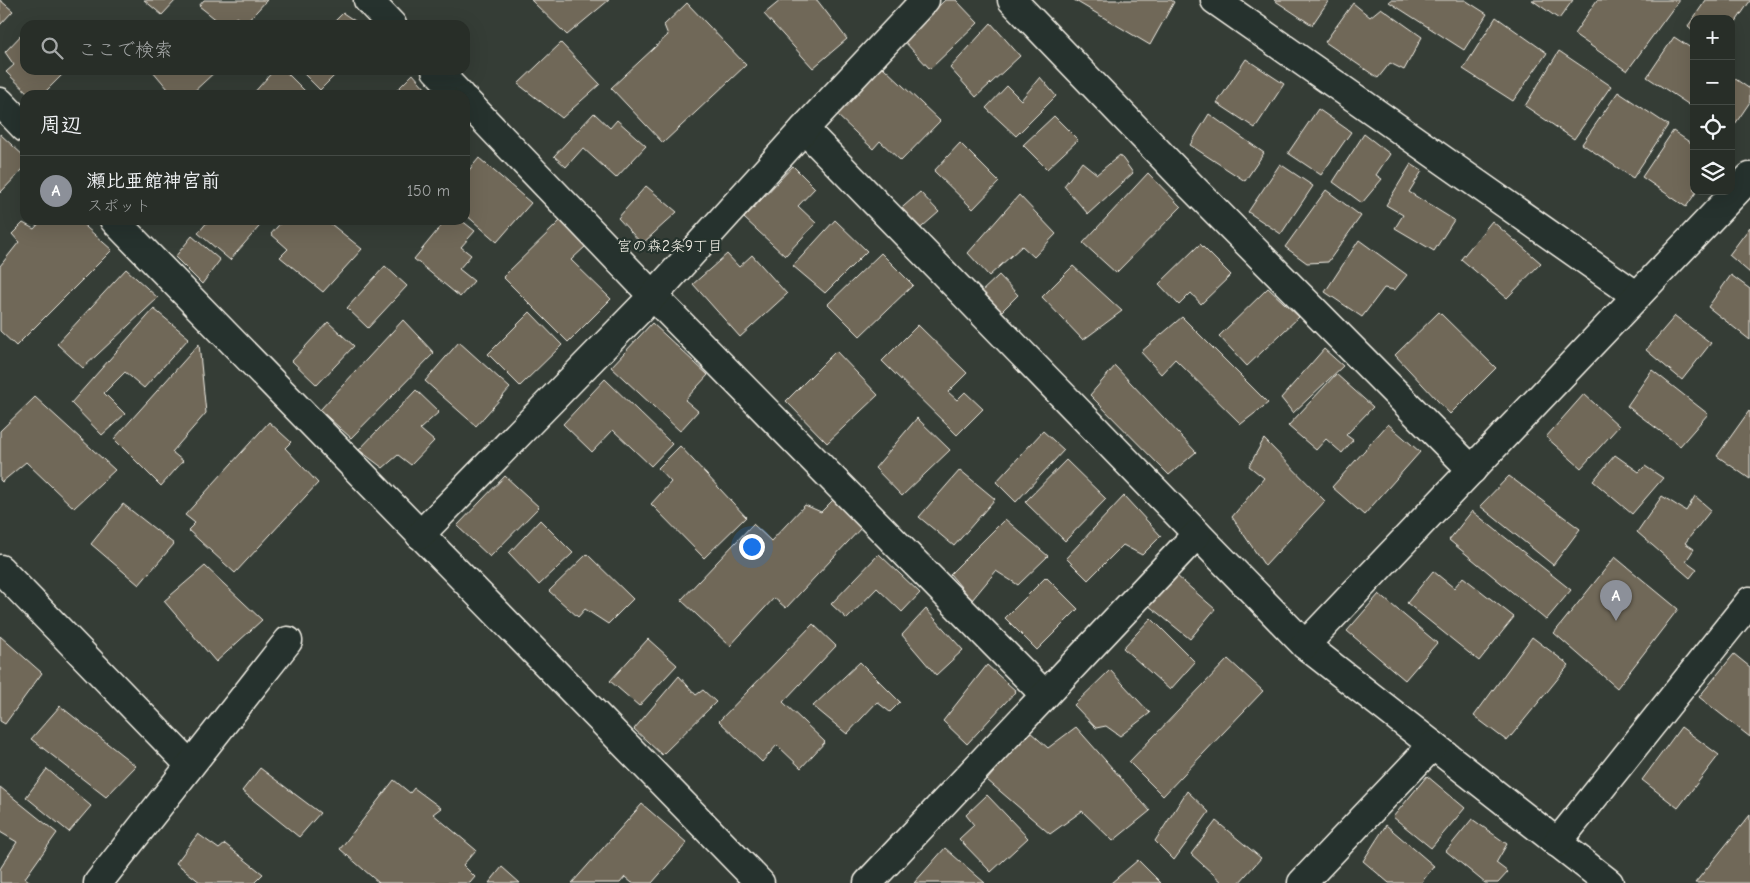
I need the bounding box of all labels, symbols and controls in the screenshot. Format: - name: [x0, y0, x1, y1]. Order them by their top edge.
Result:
- map controls: [1690, 15, 1735, 195]
- button: +: [1690, 15, 1735, 60]
- search box: [20, 20, 470, 75]
- icon: search: [38, 34, 66, 62]
- text: ここで検索: [78, 39, 173, 61]
- button: −: [1690, 60, 1735, 105]
- button: locate: [1690, 105, 1735, 150]
- text: 周辺: [40, 113, 82, 137]
- button: layers: [1690, 150, 1735, 195]
- text: 瀬比亜館神宮前: [87, 170, 220, 192]
- text: A: [52, 182, 60, 200]
- text: 150 m: [407, 182, 450, 200]
- text: スポット: [87, 197, 151, 215]
- district label: 宮の森2条9丁目: [617, 237, 723, 255]
- your location: [739, 534, 765, 560]
- pin: A: [1600, 580, 1632, 621]

